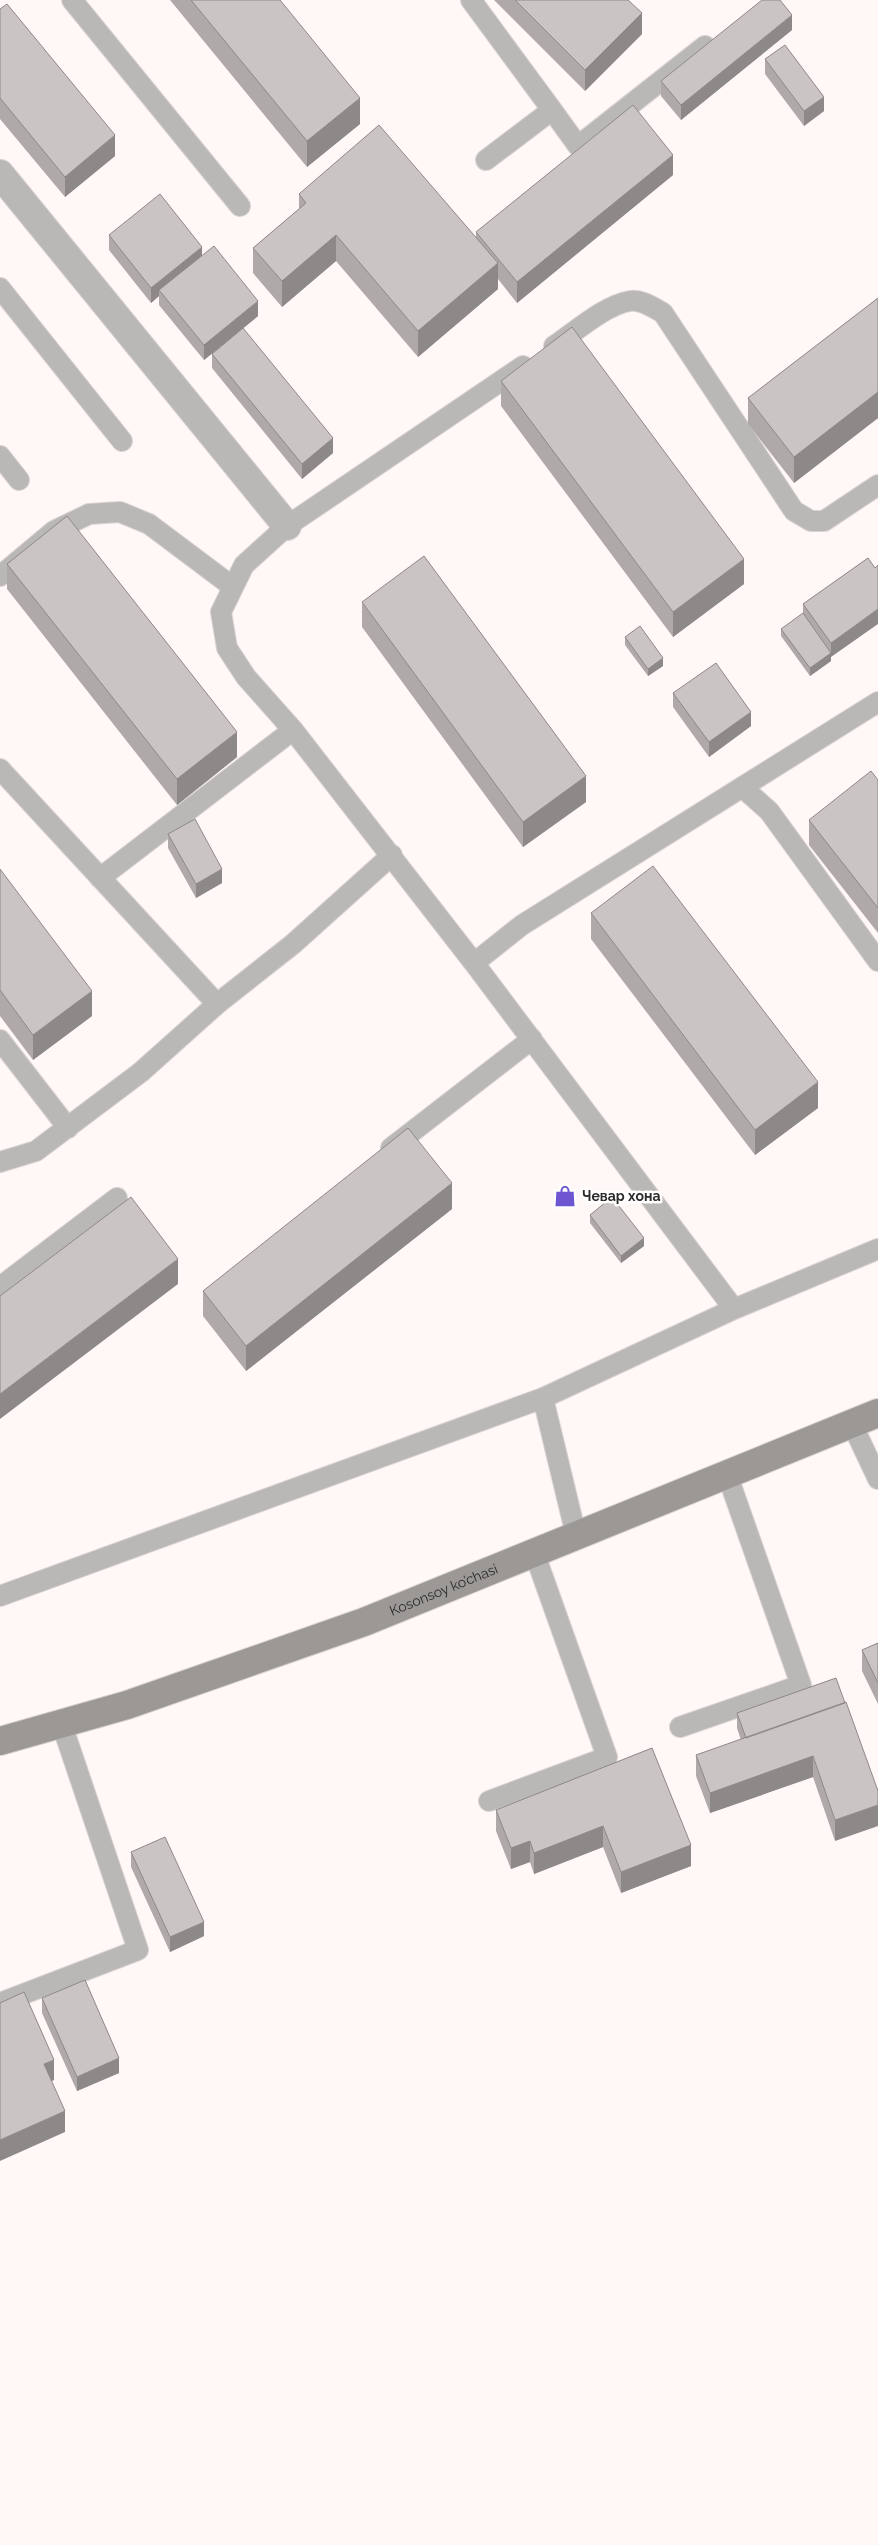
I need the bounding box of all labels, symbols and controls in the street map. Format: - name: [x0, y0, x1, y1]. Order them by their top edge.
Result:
- shop icon: Чевар хона: [552, 1183, 578, 1209]
- place label: Чевар хона: [582, 1188, 660, 1204]
- street label: Kosonsoy ko’chasi: [387, 1561, 500, 1619]

